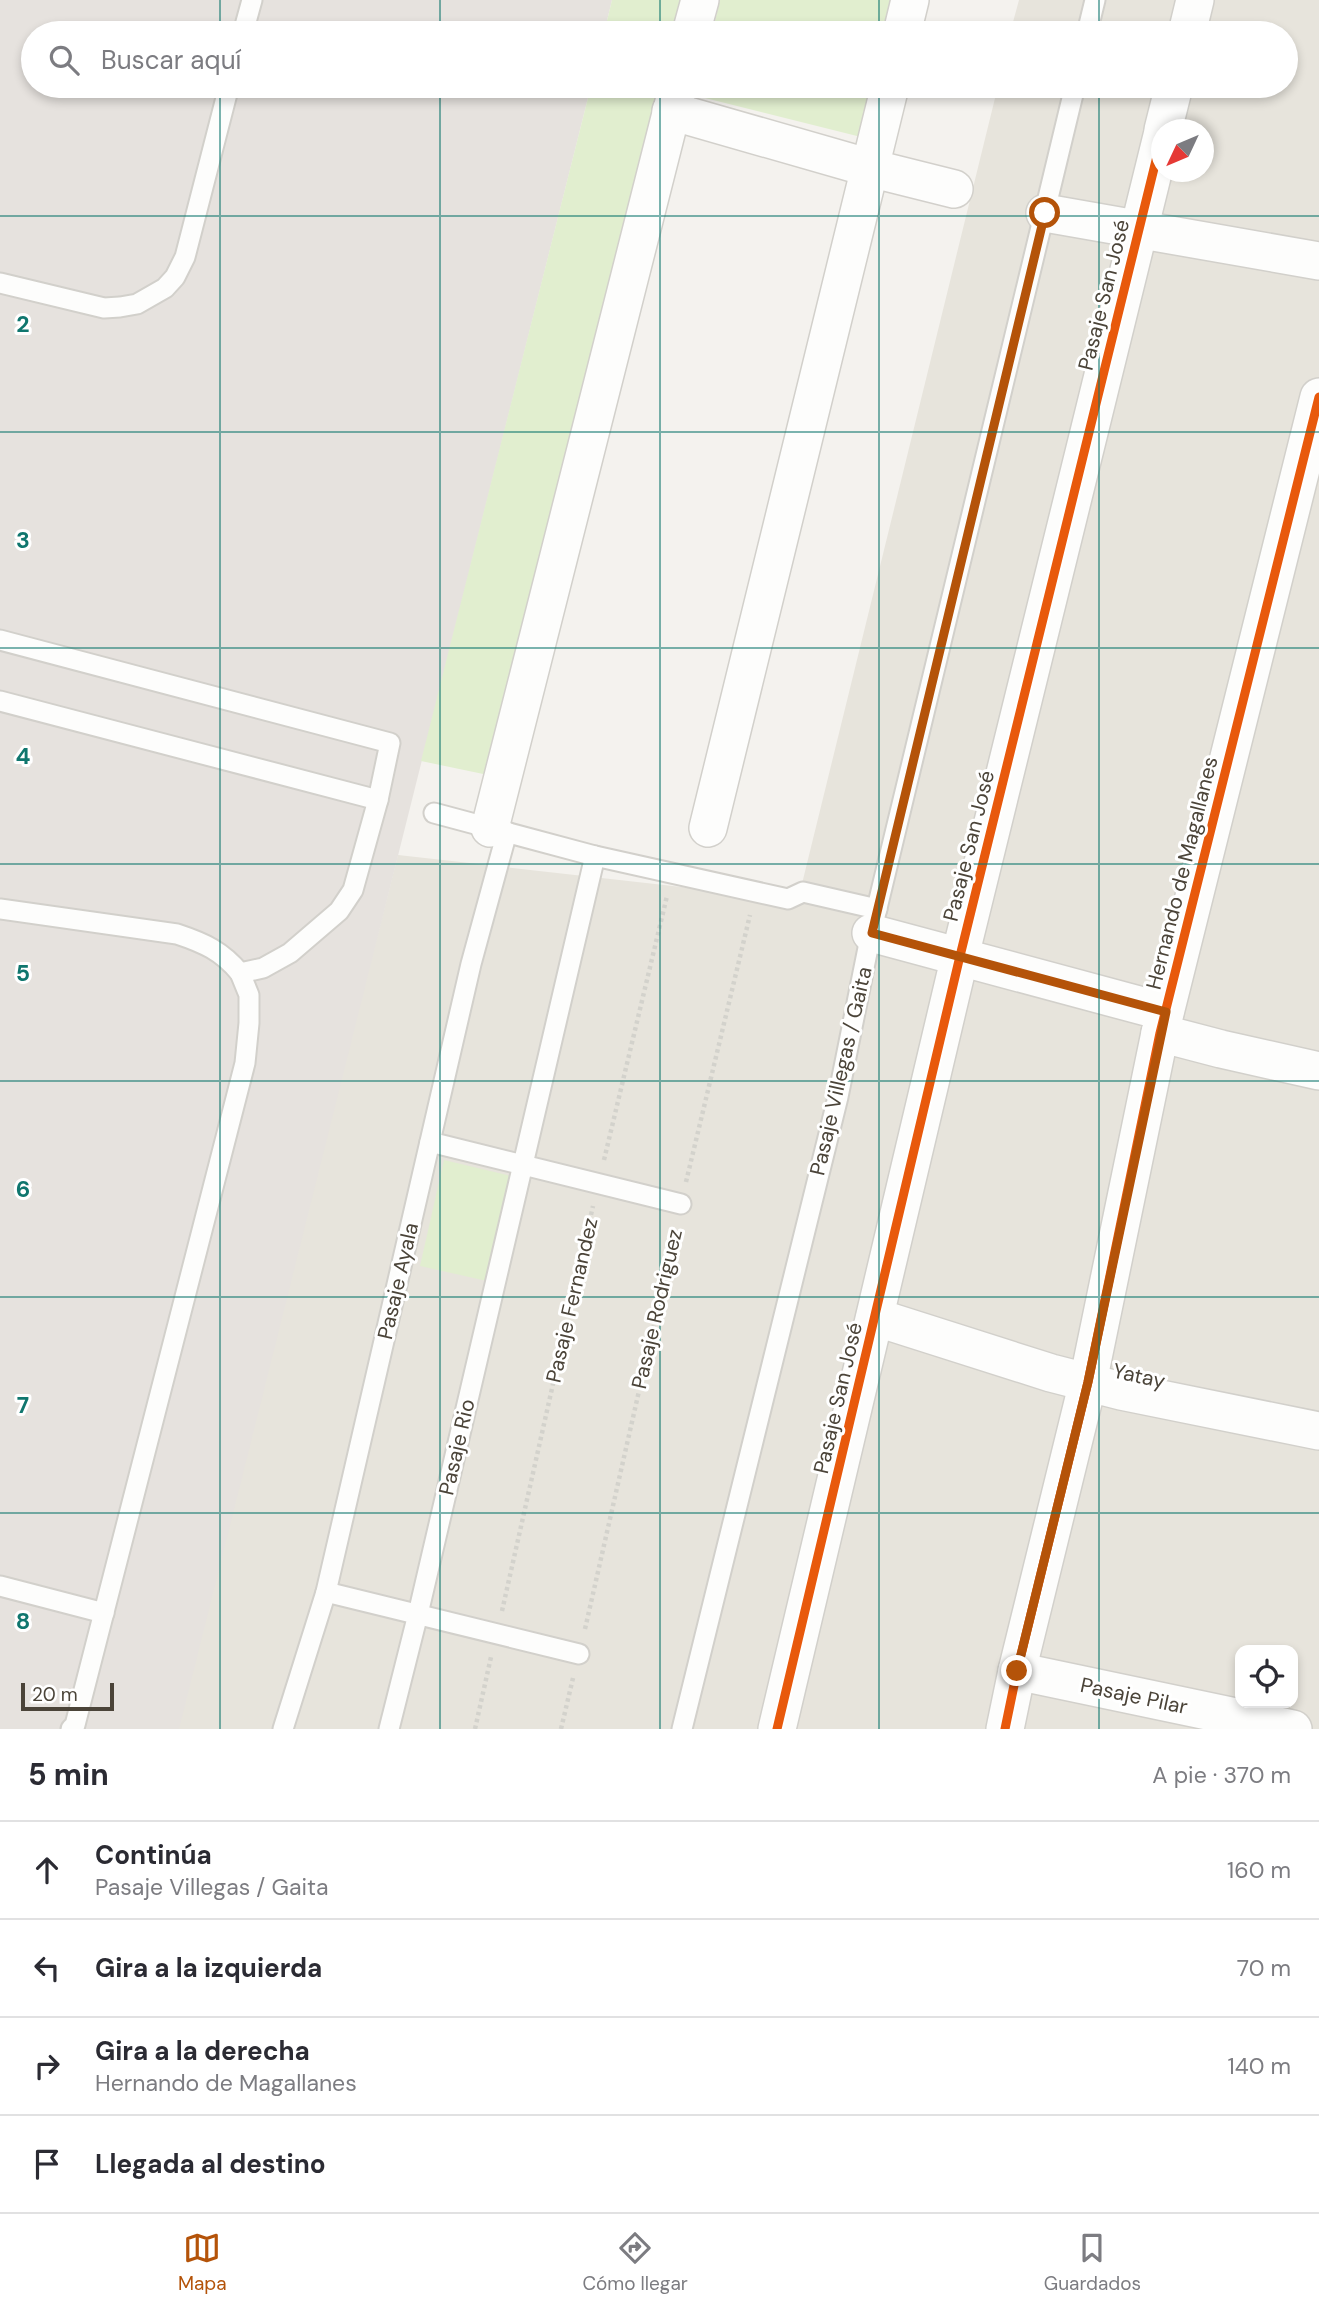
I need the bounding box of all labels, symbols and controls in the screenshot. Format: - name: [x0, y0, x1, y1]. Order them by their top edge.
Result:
- search box: [21, 21, 1298, 98]
- icon: search: [45, 41, 83, 79]
- text: Buscar aquí: [101, 43, 241, 77]
- north arrow: [1151, 119, 1214, 182]
- route start: [1029, 197, 1060, 228]
- street label: Pasaje San José: [1072, 217, 1136, 373]
- text: 2: [16, 309, 30, 339]
- text: 3: [16, 525, 30, 555]
- text: 4: [16, 741, 31, 771]
- street label: Hernando de Magallanes: [1140, 754, 1224, 992]
- street label: Pasaje San José: [937, 768, 1001, 924]
- text: 5: [16, 958, 30, 988]
- street label: Pasaje Villegas / Gaita: [803, 964, 879, 1178]
- text: 6: [16, 1174, 30, 1204]
- street label: Pasaje Fernandez: [539, 1215, 605, 1385]
- street label: Pasaje Ayala: [371, 1220, 425, 1342]
- street label: Pasaje Rodriguez: [625, 1226, 689, 1392]
- street label: Pasaje San José: [807, 1320, 869, 1476]
- street label: Yatay: [1110, 1357, 1168, 1395]
- text: 7: [17, 1390, 29, 1420]
- street label: Pasaje Rio: [432, 1396, 482, 1498]
- text: 8: [16, 1606, 30, 1636]
- map controls: [1235, 1645, 1298, 1708]
- button: locate: [1235, 1645, 1298, 1708]
- route end: [1001, 1655, 1032, 1686]
- street label: Pasaje Pilar: [1078, 1671, 1190, 1721]
- scale bar: [21, 1680, 114, 1712]
- text: 20 m: [32, 1682, 78, 1707]
- text: 5 min: [28, 1755, 109, 1794]
- text: A pie · 370 m: [1152, 1760, 1291, 1790]
- text: Continúa: [95, 1838, 212, 1872]
- icon: ahead: [28, 1851, 66, 1889]
- text: 160 m: [1227, 1855, 1291, 1885]
- text: Pasaje Villegas / Gaita: [95, 1872, 328, 1902]
- icon: left: [28, 1949, 66, 1987]
- text: Gira a la izquierda: [95, 1951, 322, 1985]
- text: 70 m: [1237, 1953, 1291, 1983]
- text: Gira a la derecha: [95, 2034, 310, 2068]
- icon: right: [28, 2047, 66, 2085]
- text: 140 m: [1228, 2051, 1291, 2081]
- text: Hernando de Magallanes: [95, 2068, 357, 2098]
- icon: arrive: [28, 2145, 66, 2183]
- text: Llegada al destino: [95, 2147, 326, 2181]
- tab: Mapa: [178, 2229, 227, 2296]
- tab: Cómo llegar: [582, 2229, 688, 2296]
- tab: Guardados: [1044, 2229, 1141, 2296]

